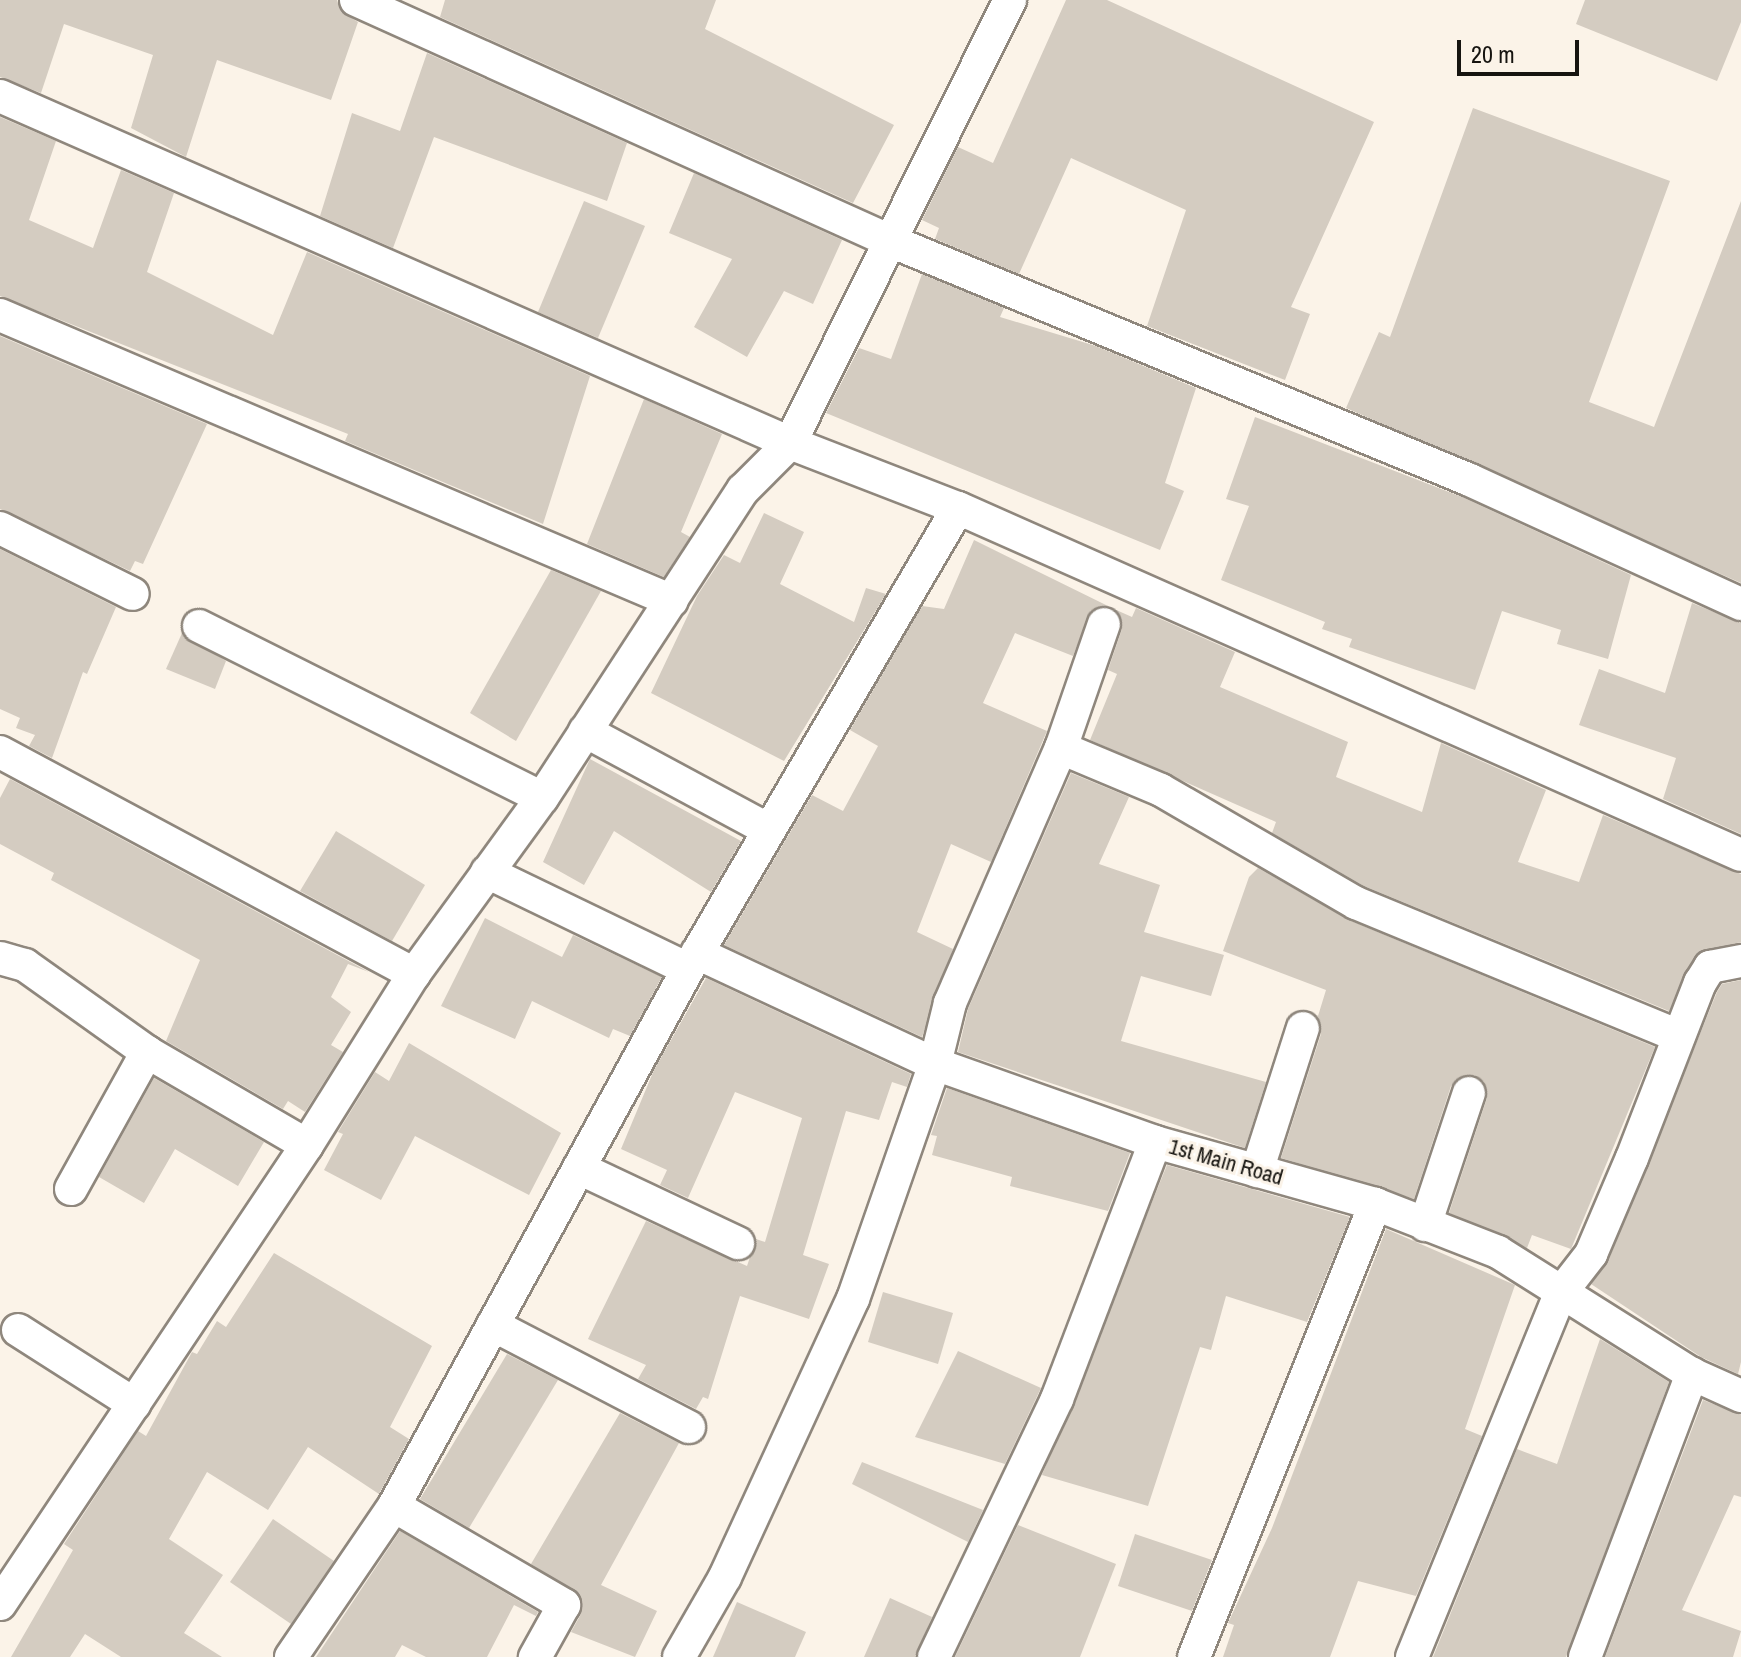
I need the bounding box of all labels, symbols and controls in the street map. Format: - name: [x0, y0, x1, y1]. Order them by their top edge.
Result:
- scale bar: [1461, 24, 1583, 74]
- text: 20 m: [1471, 38, 1515, 70]
- street label: 1st Main Road: [1166, 1133, 1286, 1191]

